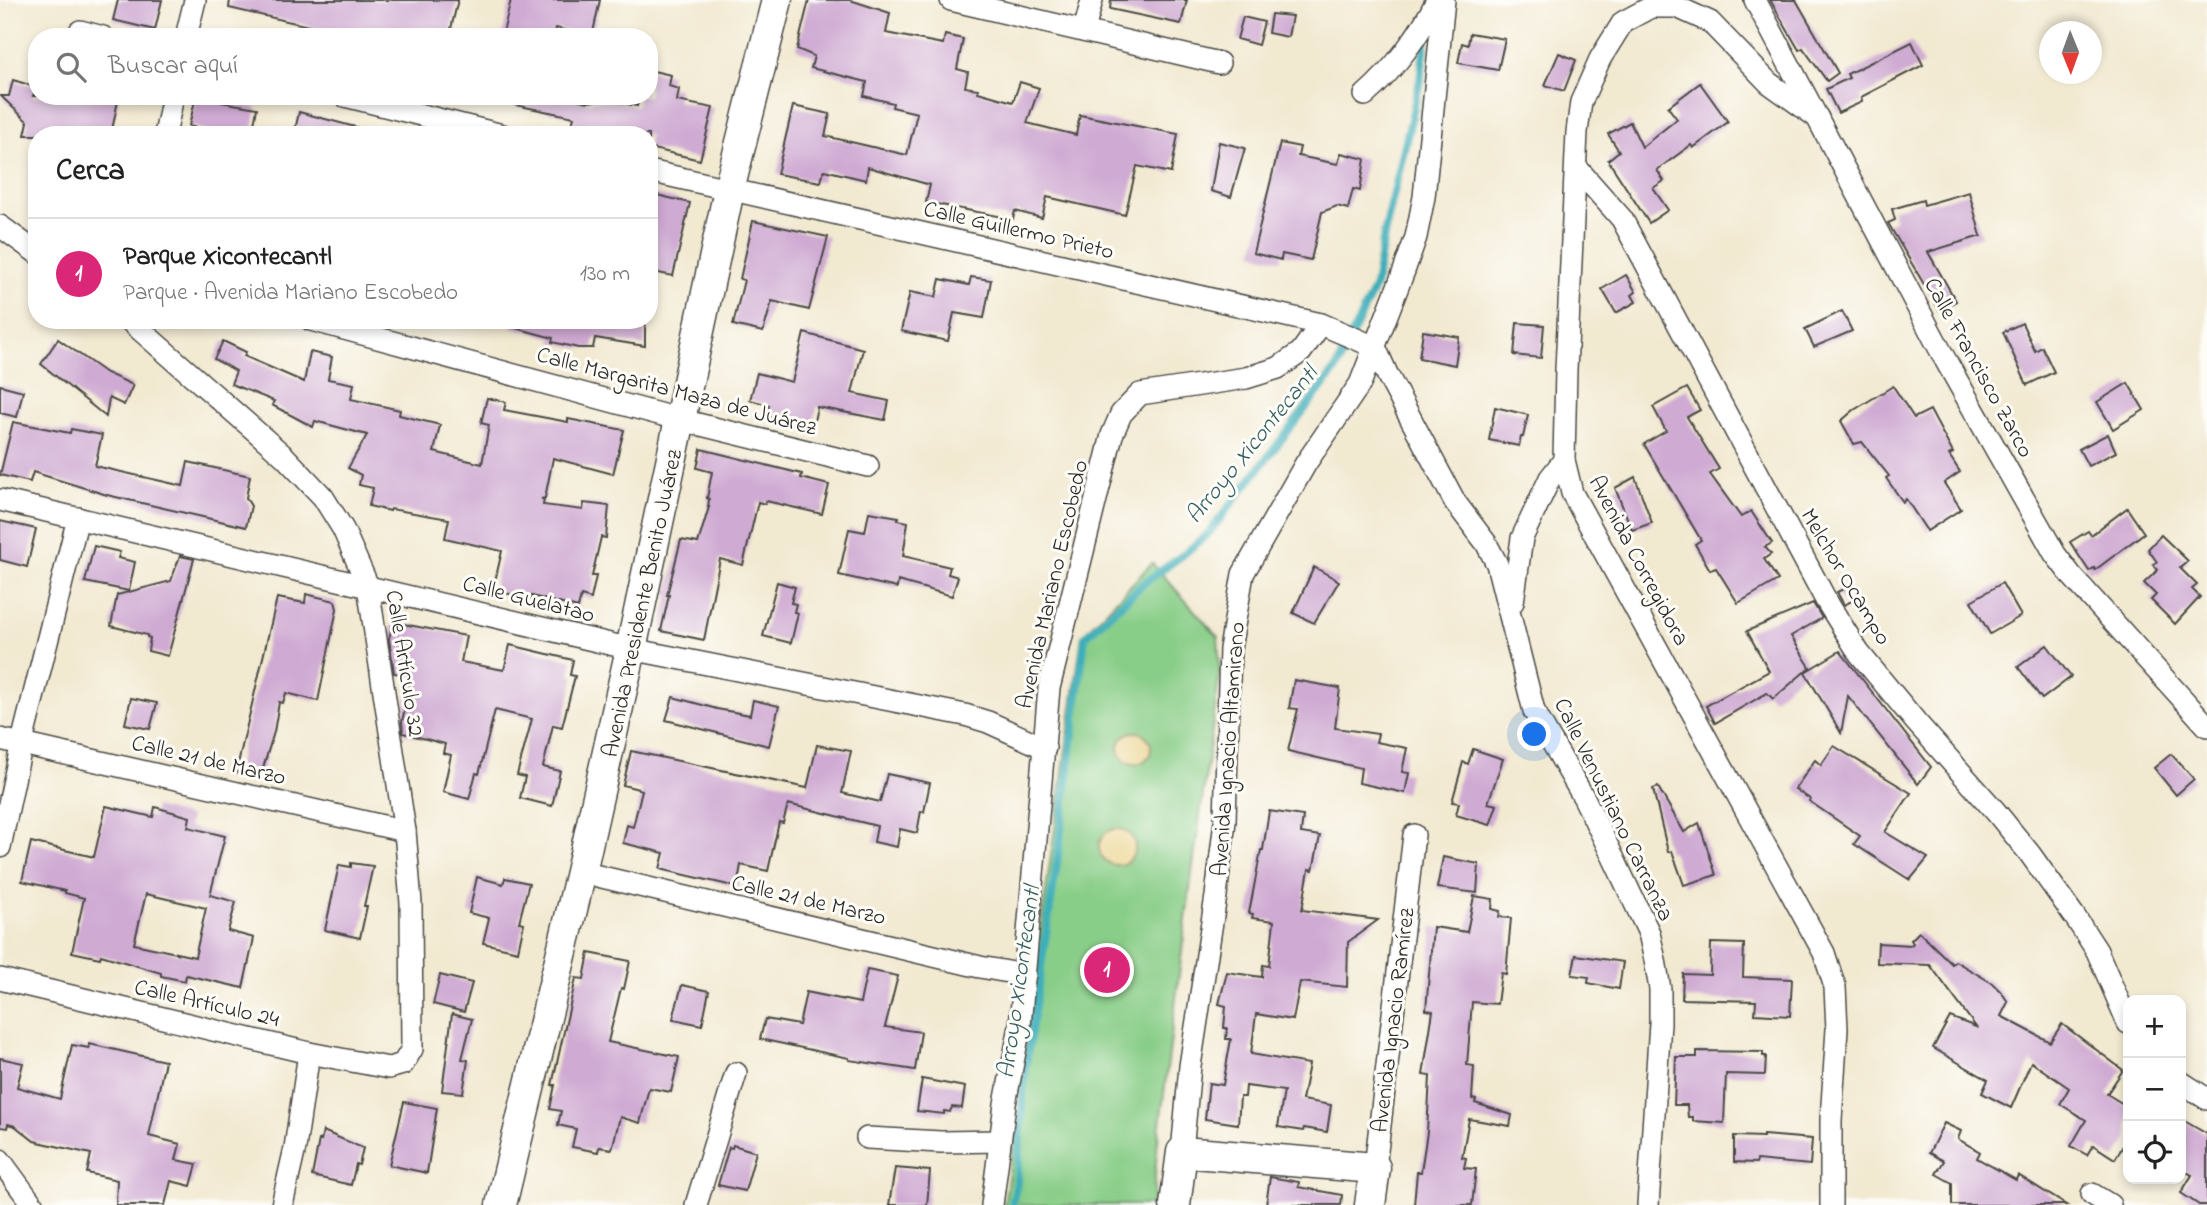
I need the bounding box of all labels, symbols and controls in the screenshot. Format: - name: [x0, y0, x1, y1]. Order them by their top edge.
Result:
- north arrow: [2039, 21, 2102, 84]
- search box: [28, 28, 658, 105]
- icon: search: [52, 48, 90, 86]
- text: Buscar aquí: [108, 48, 238, 86]
- text: Cerca: [56, 150, 125, 194]
- street label: Calle Guillermo Prieto: [920, 193, 1117, 269]
- text: Parque Xicontecantl: [123, 239, 332, 277]
- text: 1: [75, 258, 83, 291]
- text: 130 m: [580, 258, 630, 291]
- street label: Calle Francisco Zarco: [1915, 272, 2041, 464]
- text: Parque · Avenida Mariano Escobedo: [123, 277, 458, 310]
- street label: Calle Margarita Maza de Juárez: [533, 339, 820, 447]
- water label: Arroyo Xicontecantl: [1178, 357, 1330, 532]
- street label: Avenida Presidente Benito Juárez: [595, 446, 692, 760]
- street label: Avenida Mariano Escobedo: [1009, 457, 1098, 712]
- street label: Avenida Corregidora: [1578, 470, 1697, 653]
- street label: Melchor Ocampo: [1791, 503, 1899, 652]
- street label: Calle Guelatao: [459, 568, 598, 633]
- street label: Calle Artículo 32: [376, 588, 431, 739]
- street label: Avenida Ignacio Altamirano: [1204, 621, 1256, 878]
- street label: Calle Venustiano Carranza: [1544, 693, 1681, 927]
- your location: [1517, 717, 1551, 751]
- street label: Calle 21 de Marzo: [128, 728, 289, 795]
- street label: Calle 21 de Marzo: [728, 868, 889, 935]
- water label: Arroyo Xicontecantl: [990, 881, 1052, 1081]
- street label: Avenida Ignacio Ramírez: [1364, 906, 1426, 1135]
- pin: 1: [1084, 944, 1130, 996]
- street label: Calle Artículo 24: [131, 972, 283, 1037]
- map controls: [2123, 995, 2186, 1184]
- button: +: [2123, 995, 2186, 1058]
- button: −: [2123, 1058, 2186, 1121]
- button: locate: [2123, 1121, 2186, 1184]

